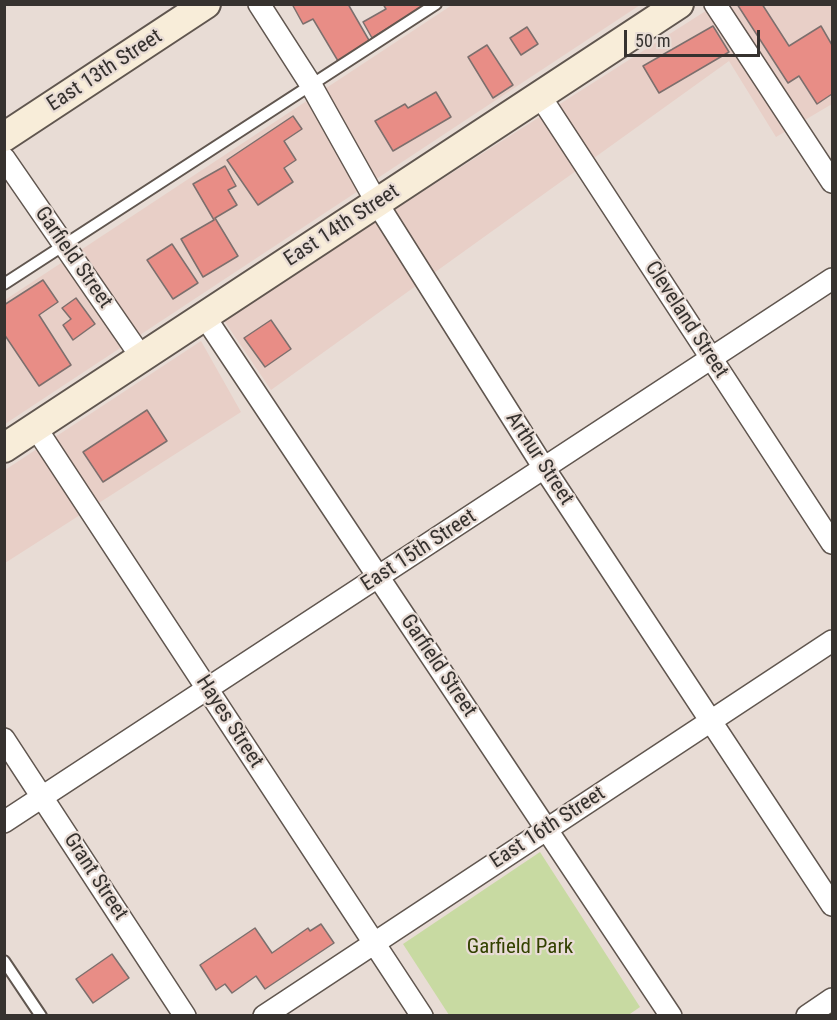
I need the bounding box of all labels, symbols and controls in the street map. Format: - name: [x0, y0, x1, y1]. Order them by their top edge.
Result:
- scale bar: [627, 18, 764, 56]
- street label: East 13th Street: [43, 24, 167, 118]
- text: 50 m: [635, 30, 670, 51]
- street label: East 14th Street: [280, 179, 404, 273]
- street label: Garfield Street: [29, 202, 117, 314]
- street label: Cleveland Street: [639, 257, 733, 383]
- street label: Arthur Street: [500, 408, 578, 510]
- street label: East 15th Street: [357, 504, 481, 598]
- street label: Garfield Street: [394, 610, 482, 722]
- street label: Hayes Street: [190, 671, 268, 773]
- street label: East 16th Street: [486, 781, 610, 875]
- street label: Grant Street: [58, 829, 132, 925]
- park label: Garfield Park: [467, 935, 573, 961]

